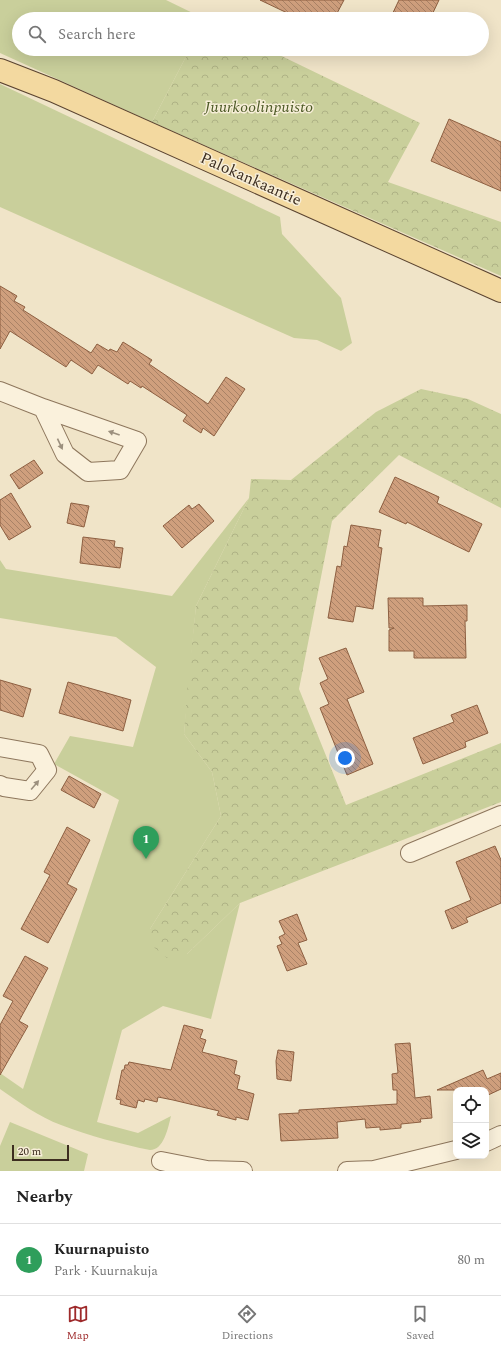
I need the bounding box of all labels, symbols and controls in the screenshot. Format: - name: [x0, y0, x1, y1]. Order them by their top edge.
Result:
- search box: [12, 12, 489, 56]
- icon: search: [26, 23, 48, 45]
- text: Search here: [58, 23, 136, 46]
- park label: Juurkoolinpuisto: [204, 95, 313, 119]
- street label: Palokankaantie: [196, 146, 306, 212]
- one-way arrow: [108, 430, 120, 436]
- one-way arrow: [57, 438, 63, 449]
- your location: [335, 748, 355, 768]
- one-way arrow: [31, 779, 40, 790]
- pin: 1: [133, 826, 159, 859]
- map controls: [453, 1087, 489, 1159]
- button: locate: [453, 1087, 489, 1123]
- button: layers: [453, 1123, 489, 1159]
- scale bar: [12, 1143, 69, 1162]
- text: 20 m: [18, 1143, 41, 1160]
- text: Nearby: [16, 1184, 72, 1210]
- text: Kuurnapuisto: [54, 1238, 149, 1261]
- text: 1: [25, 1250, 33, 1270]
- text: 80 m: [458, 1250, 485, 1270]
- text: Park · Kuurnakuja: [54, 1261, 158, 1281]
- tab: Map: [67, 1303, 89, 1344]
- tab: Directions: [222, 1303, 273, 1344]
- tab: Saved: [406, 1303, 434, 1344]

